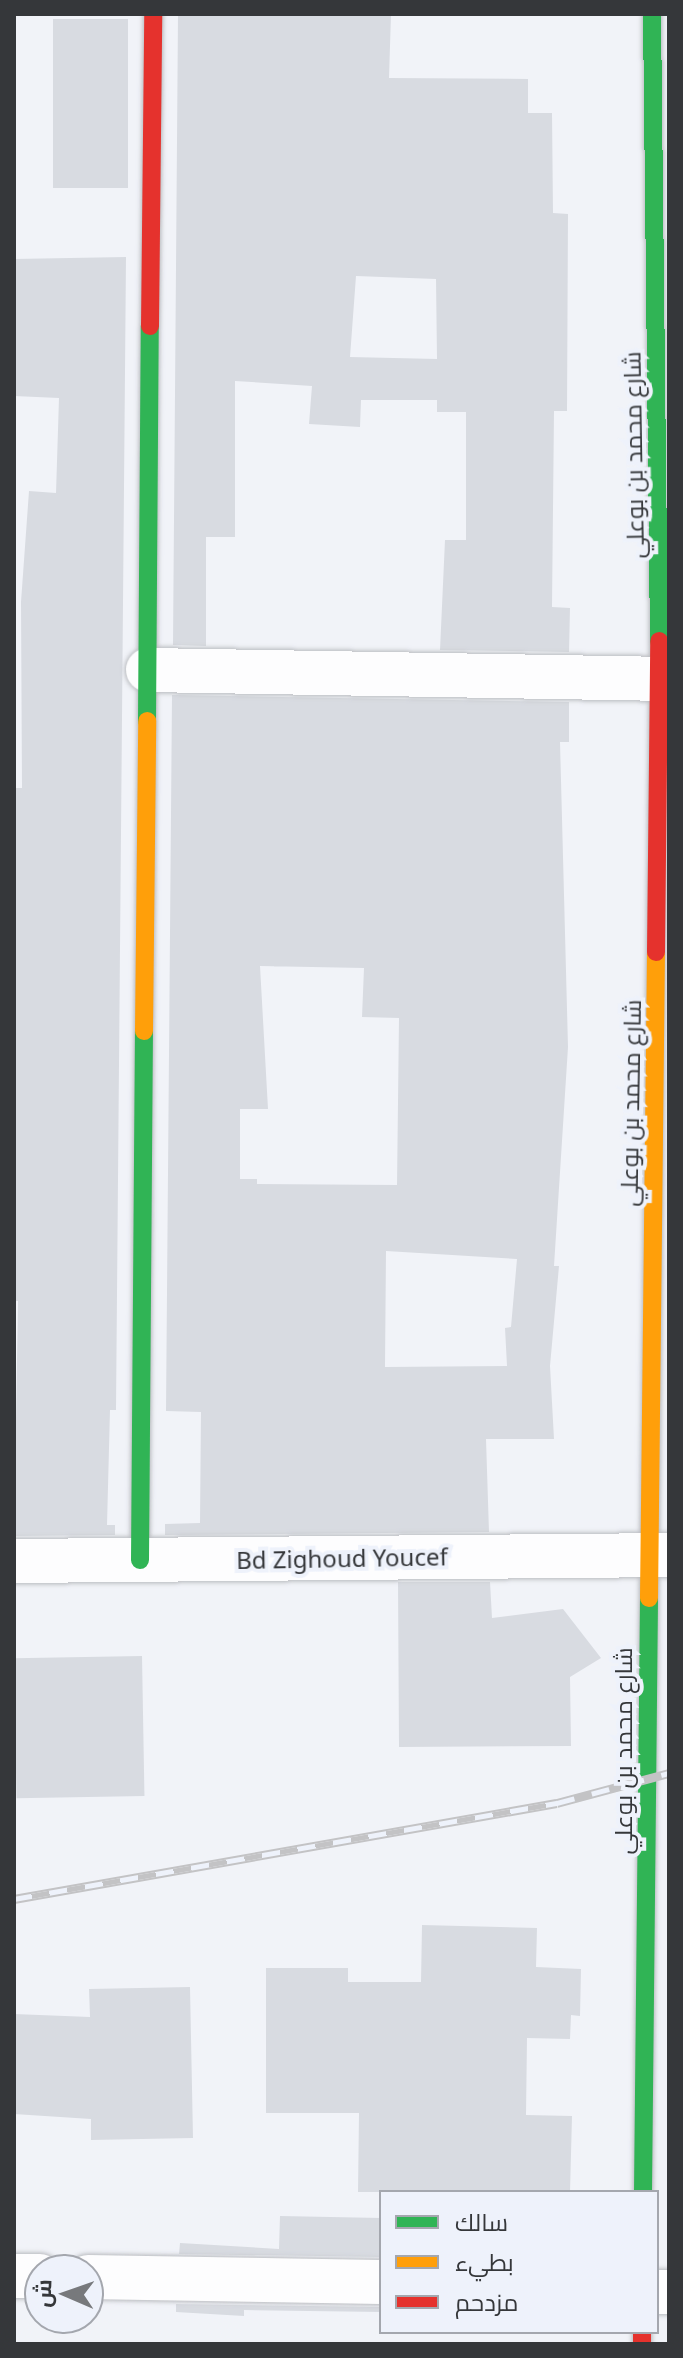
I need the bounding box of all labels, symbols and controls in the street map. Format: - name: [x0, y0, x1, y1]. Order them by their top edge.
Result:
- street label: شارع محمد بن بوعلي: [617, 351, 649, 559]
- street label: شارع محمد بن بوعلي: [614, 999, 646, 1207]
- street label: Bd Zighoud Youcef: [236, 1542, 448, 1574]
- street label: شارع محمد بن بوعلي: [609, 1647, 637, 1855]
- legend: [379, 2190, 659, 2334]
- text: سالك: [455, 2205, 508, 2238]
- text: بطيء: [455, 2245, 514, 2278]
- north arrow: [24, 2254, 104, 2334]
- text: ش: [27, 2279, 57, 2308]
- text: مزدحم: [455, 2285, 518, 2318]

